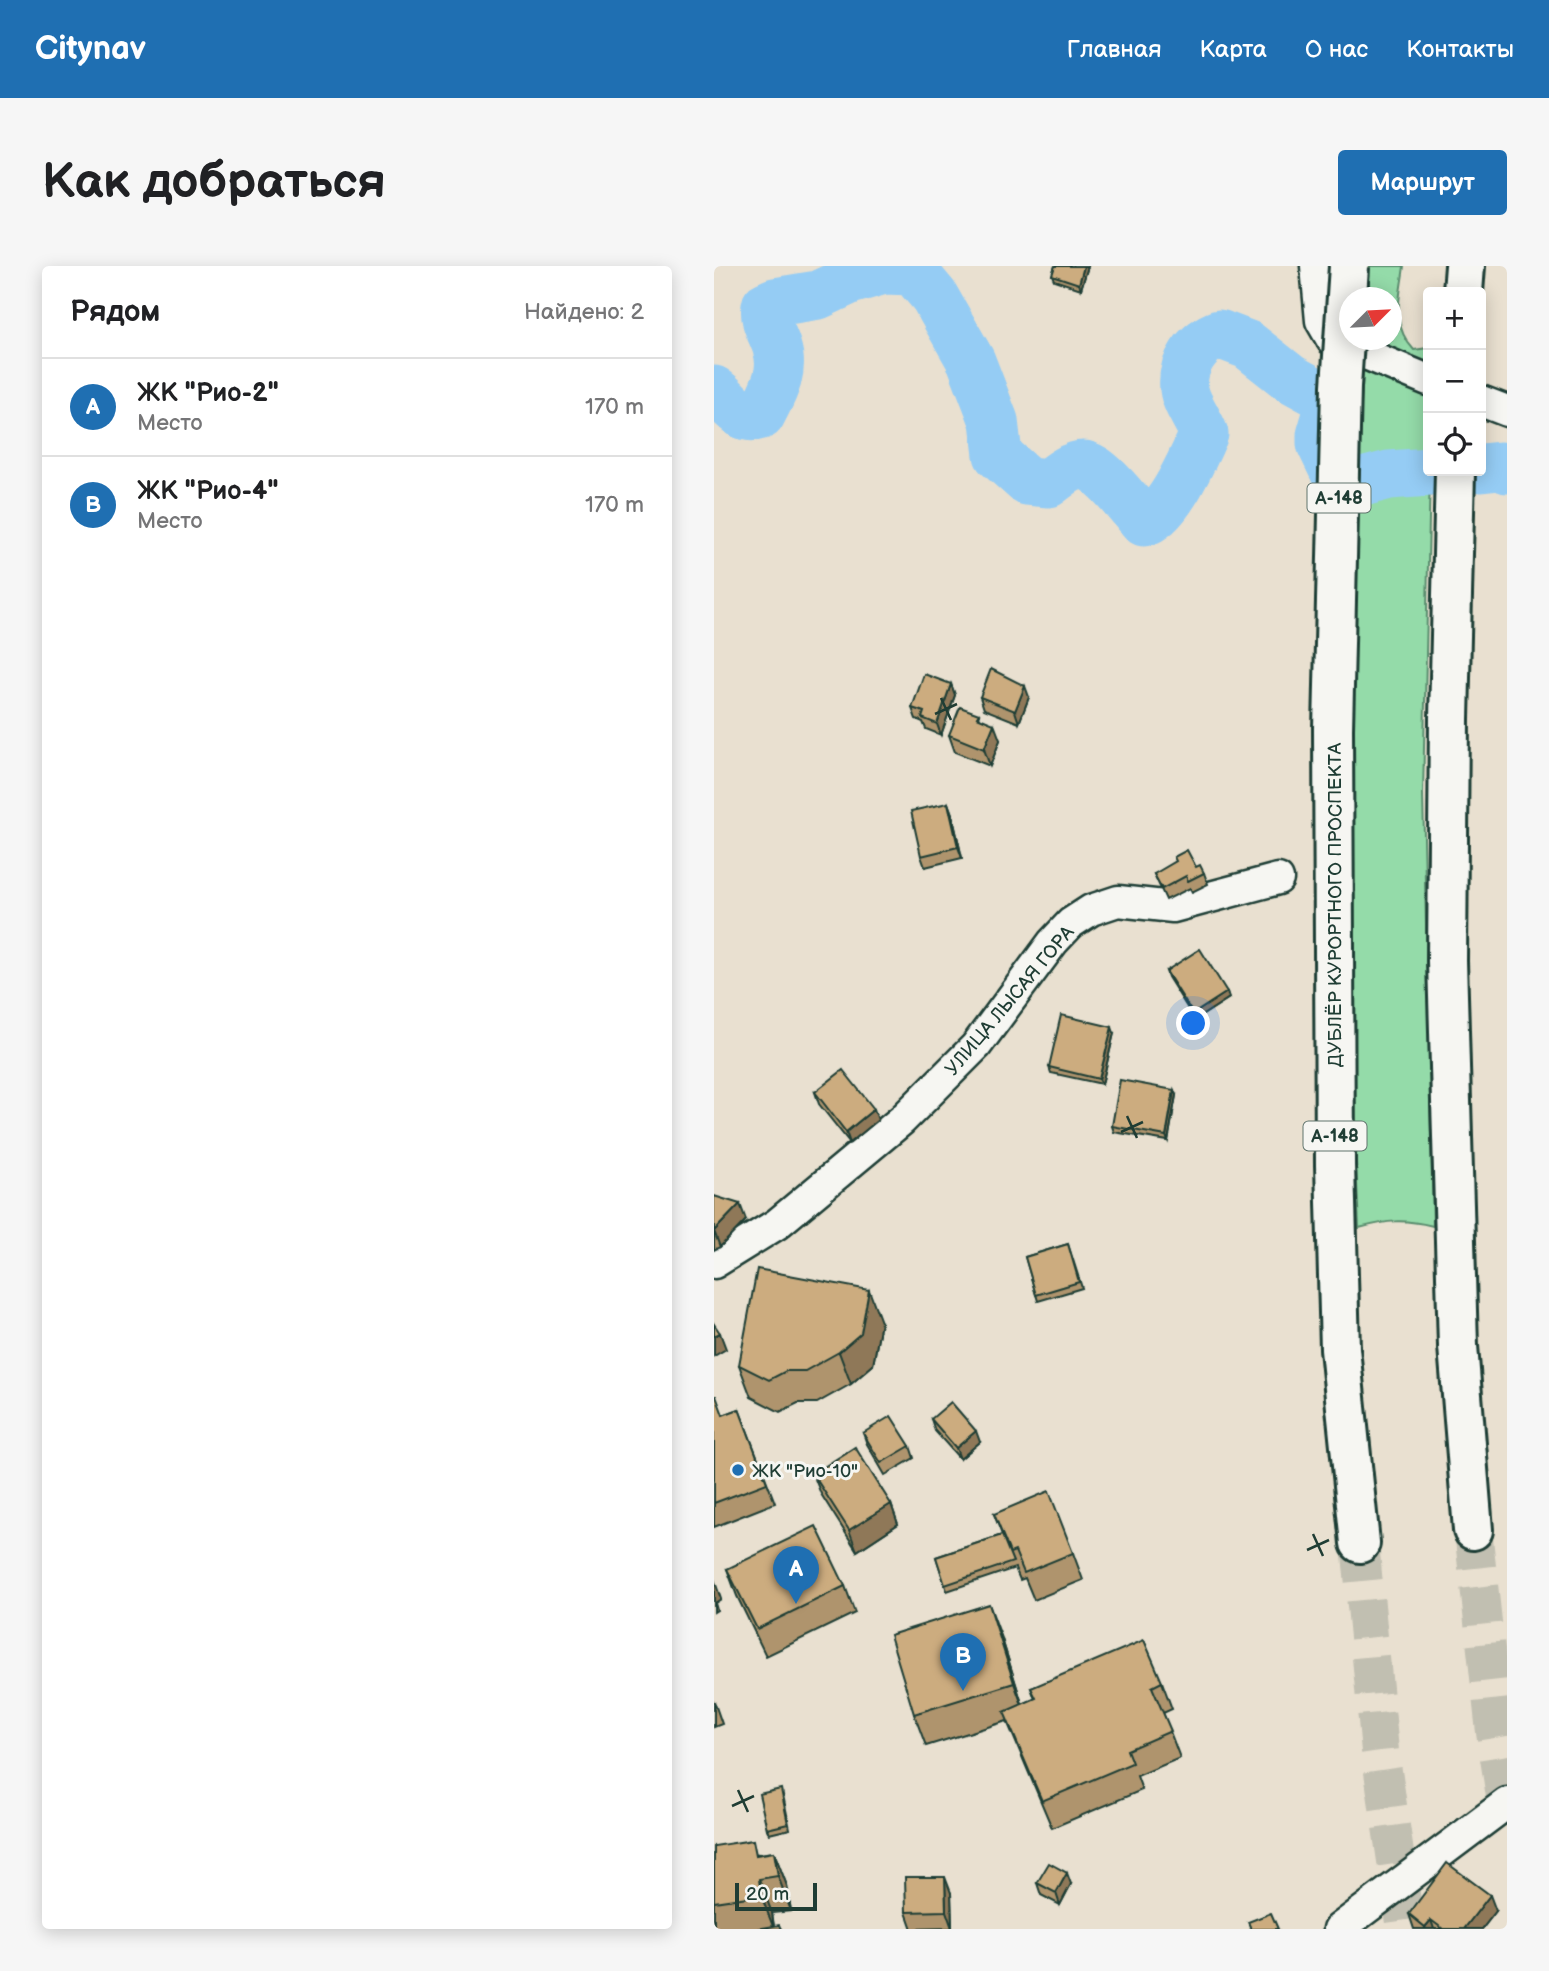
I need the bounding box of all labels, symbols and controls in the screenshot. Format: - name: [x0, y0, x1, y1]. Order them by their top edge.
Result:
- text: Citynav: [35, 29, 146, 69]
- text: Главная: [1067, 35, 1161, 64]
- text: Карта: [1199, 35, 1267, 64]
- text: О нас: [1305, 35, 1368, 64]
- text: Контакты: [1406, 35, 1514, 64]
- button: Маршрут: [1338, 150, 1507, 215]
- text: Как добраться: [42, 153, 386, 212]
- north arrow: [1339, 287, 1402, 350]
- map controls: [1423, 287, 1486, 476]
- button: +: [1423, 287, 1486, 350]
- text: Рядом: [70, 294, 160, 330]
- text: Найдено: 2: [524, 298, 644, 326]
- button: −: [1423, 350, 1486, 413]
- text: ЖК "Рио-2": [137, 378, 279, 409]
- text: A: [86, 393, 100, 421]
- text: 170 m: [585, 393, 644, 421]
- text: Место: [137, 409, 203, 437]
- button: locate: [1423, 413, 1486, 476]
- text: ЖК "Рио-4": [137, 476, 279, 507]
- road number: А-148: [1308, 484, 1370, 512]
- text: B: [85, 491, 101, 519]
- text: 170 m: [585, 491, 644, 519]
- text: Место: [137, 507, 203, 535]
- street label: ДУБЛЁР КУРОРТНОГО ПРОСПЕКТА: [1324, 742, 1347, 1067]
- street label: УЛИЦА ЛЫСАЯ ГОРА: [941, 921, 1080, 1081]
- your location: [1176, 1006, 1210, 1040]
- road number: А-148: [1304, 1122, 1366, 1150]
- place label: ЖК "Рио-10": [752, 1460, 858, 1483]
- marker: ЖК "Рио-10": [730, 1462, 746, 1478]
- pin: A: [773, 1546, 819, 1604]
- pin: B: [940, 1633, 986, 1691]
- scale bar: [735, 1880, 817, 1912]
- text: 20 m: [746, 1883, 789, 1906]

